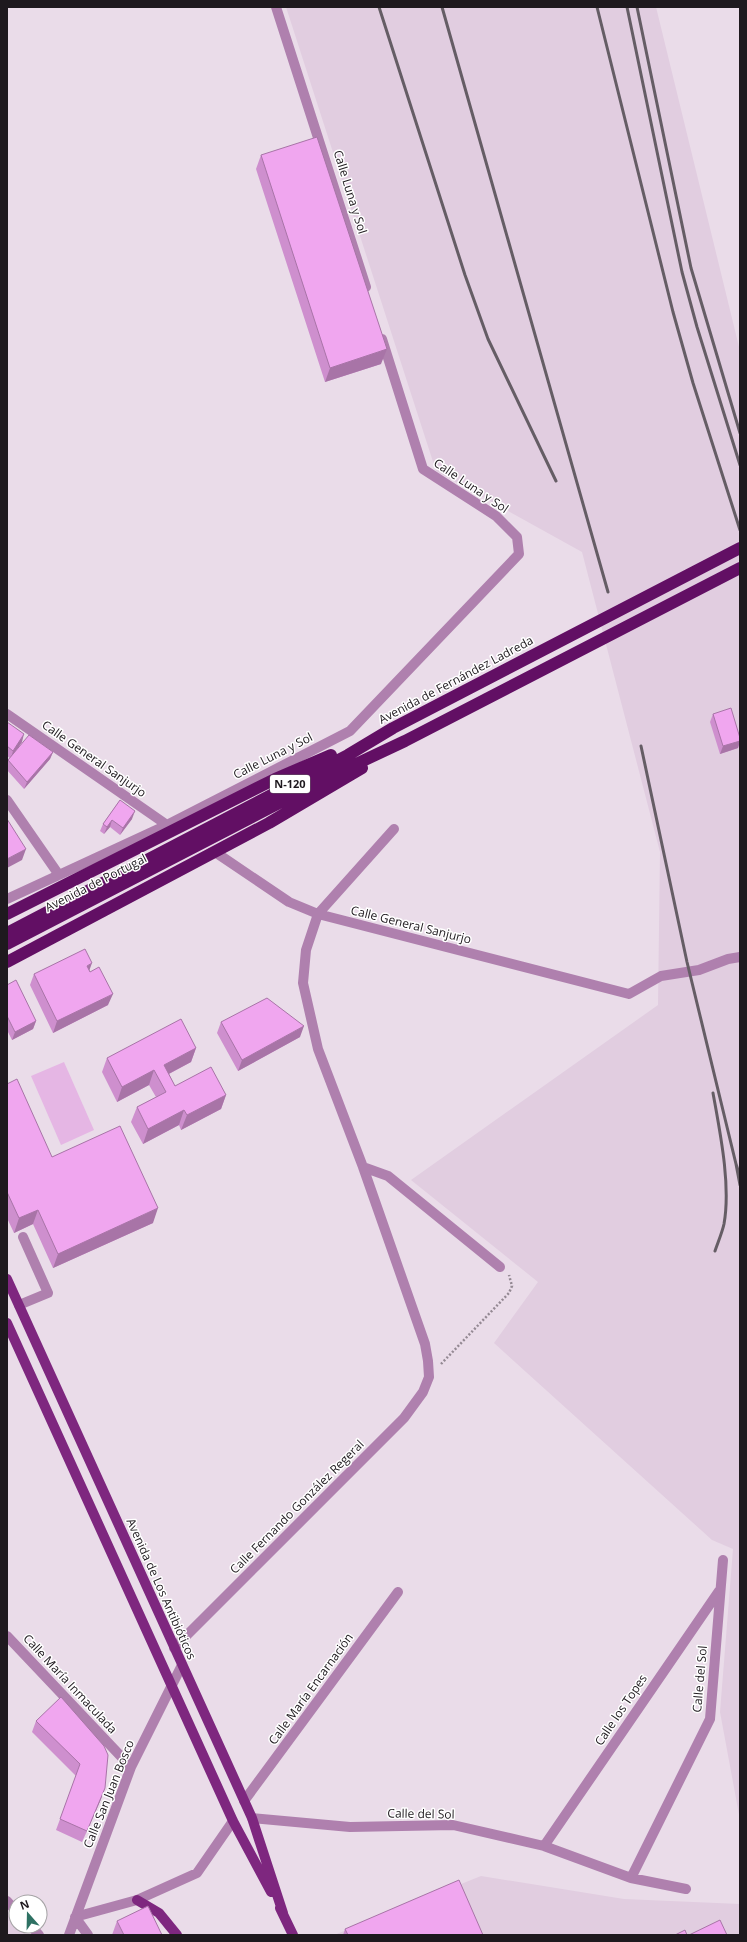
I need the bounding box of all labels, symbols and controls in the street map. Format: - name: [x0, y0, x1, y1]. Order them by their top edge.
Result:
- street label: Calle Luna y Sol: [330, 148, 371, 236]
- street label: Calle Luna y Sol: [431, 454, 512, 517]
- street label: Avenida de Fernández Ladreda: [375, 631, 536, 728]
- street label: Calle General Sanjurjo: [39, 716, 150, 801]
- street label: Calle Luna y Sol: [230, 728, 315, 783]
- road number: N-120: [270, 775, 310, 793]
- street label: Avenida de Portugal: [42, 850, 150, 916]
- street label: Calle General Sanjurjo: [349, 901, 473, 948]
- street label: Calle Fernando González Regeral: [226, 1436, 367, 1577]
- street label: Avenida de Los Antibióticos: [123, 1515, 200, 1662]
- street label: Calle María Encarnación: [264, 1629, 357, 1748]
- street label: Calle María Inmaculada: [20, 1630, 121, 1737]
- street label: Calle del Sol: [688, 1645, 711, 1713]
- street label: Calle los Topes: [590, 1670, 651, 1749]
- street label: Calle San Juan Bosco: [79, 1737, 138, 1850]
- street label: Calle del Sol: [387, 1804, 455, 1823]
- north arrow: [8, 1894, 48, 1934]
- text: N: [18, 1896, 31, 1913]

